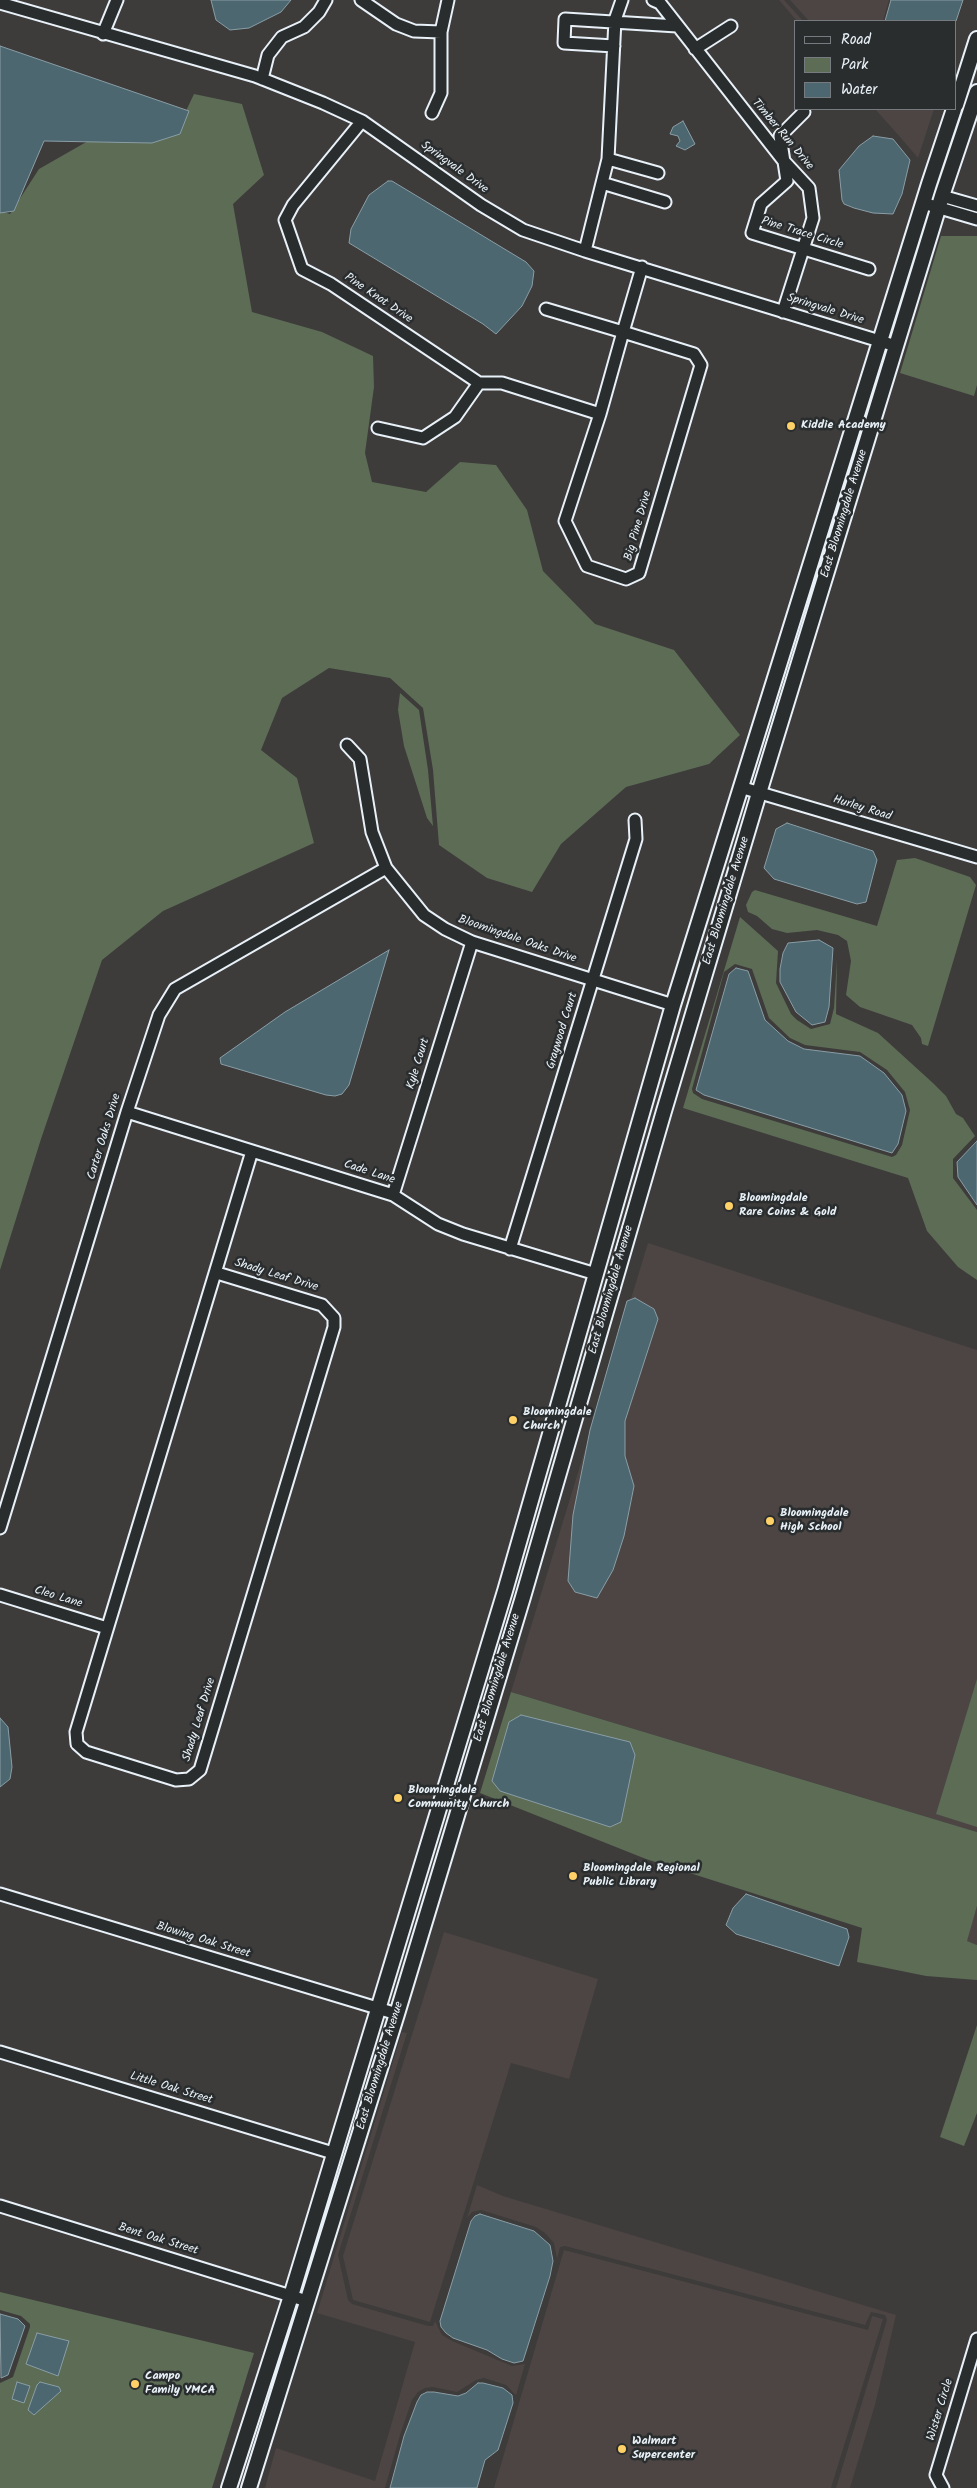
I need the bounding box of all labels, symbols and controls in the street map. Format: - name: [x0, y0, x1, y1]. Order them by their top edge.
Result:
- legend: [794, 20, 957, 110]
- text: Road: [841, 28, 871, 52]
- text: Park: [841, 53, 868, 77]
- text: Water: [841, 78, 877, 102]
- street label: Timber Run Drive: [748, 97, 816, 173]
- street label: Springvale Drive: [417, 139, 491, 197]
- street label: Pine Trace Circle: [759, 215, 845, 253]
- street label: Pine Knot Drive: [341, 271, 415, 327]
- street label: Springvale Drive: [785, 291, 865, 329]
- place label: Kiddie Academy: [801, 419, 886, 433]
- marker: Kiddie Academy: [785, 420, 797, 432]
- street label: East Bloomingdale Avenue: [819, 448, 871, 580]
- street label: Big Pine Drive: [622, 489, 656, 563]
- street label: Hurley Road: [831, 793, 893, 825]
- street label: East Bloomingdale Avenue: [701, 835, 753, 967]
- street label: Bloomingdale Oaks Drive: [456, 913, 578, 967]
- street label: Graywood Court: [545, 991, 581, 1071]
- street label: Kyle Court: [404, 1037, 434, 1091]
- street label: Carter Oaks Drive: [85, 1092, 125, 1182]
- street label: Cade Lane: [342, 1158, 396, 1188]
- place label: Bloomingdale Rare Coins & Gold: [739, 1192, 836, 1220]
- marker: Bloomingdale Rare Coins & Gold: [723, 1200, 735, 1212]
- street label: East Bloomingdale Avenue: [587, 1224, 637, 1356]
- street label: Shady Leaf Drive: [232, 1256, 320, 1296]
- place label: Bloomingdale Church: [523, 1406, 592, 1434]
- marker: Bloomingdale Church: [507, 1414, 519, 1426]
- place label: Bloomingdale High School: [780, 1507, 849, 1535]
- marker: Bloomingdale High School: [764, 1515, 776, 1527]
- street label: Cleo Lane: [32, 1584, 84, 1612]
- street label: East Bloomingdale Avenue: [472, 1612, 524, 1744]
- street label: Shady Leaf Drive: [180, 1676, 220, 1764]
- place label: Bloomingdale Community Church: [408, 1784, 509, 1812]
- marker: Bloomingdale Community Church: [392, 1792, 404, 1804]
- place label: Bloomingdale Regional Public Library: [583, 1862, 700, 1890]
- marker: Bloomingdale Regional Public Library: [567, 1870, 579, 1882]
- street label: Blowing Oak Street: [154, 1920, 252, 1962]
- street label: East Bloomingdale Avenue: [355, 2000, 407, 2132]
- street label: Little Oak Street: [128, 2070, 214, 2108]
- street label: Bent Oak Street: [116, 2221, 200, 2259]
- place label: Campo Family YMCA: [145, 2370, 215, 2398]
- street label: Wister Circle: [925, 2377, 957, 2443]
- marker: Campo Family YMCA: [129, 2378, 141, 2390]
- place label: Walmart Supercenter: [632, 2435, 695, 2463]
- marker: Walmart Supercenter: [616, 2443, 628, 2455]

